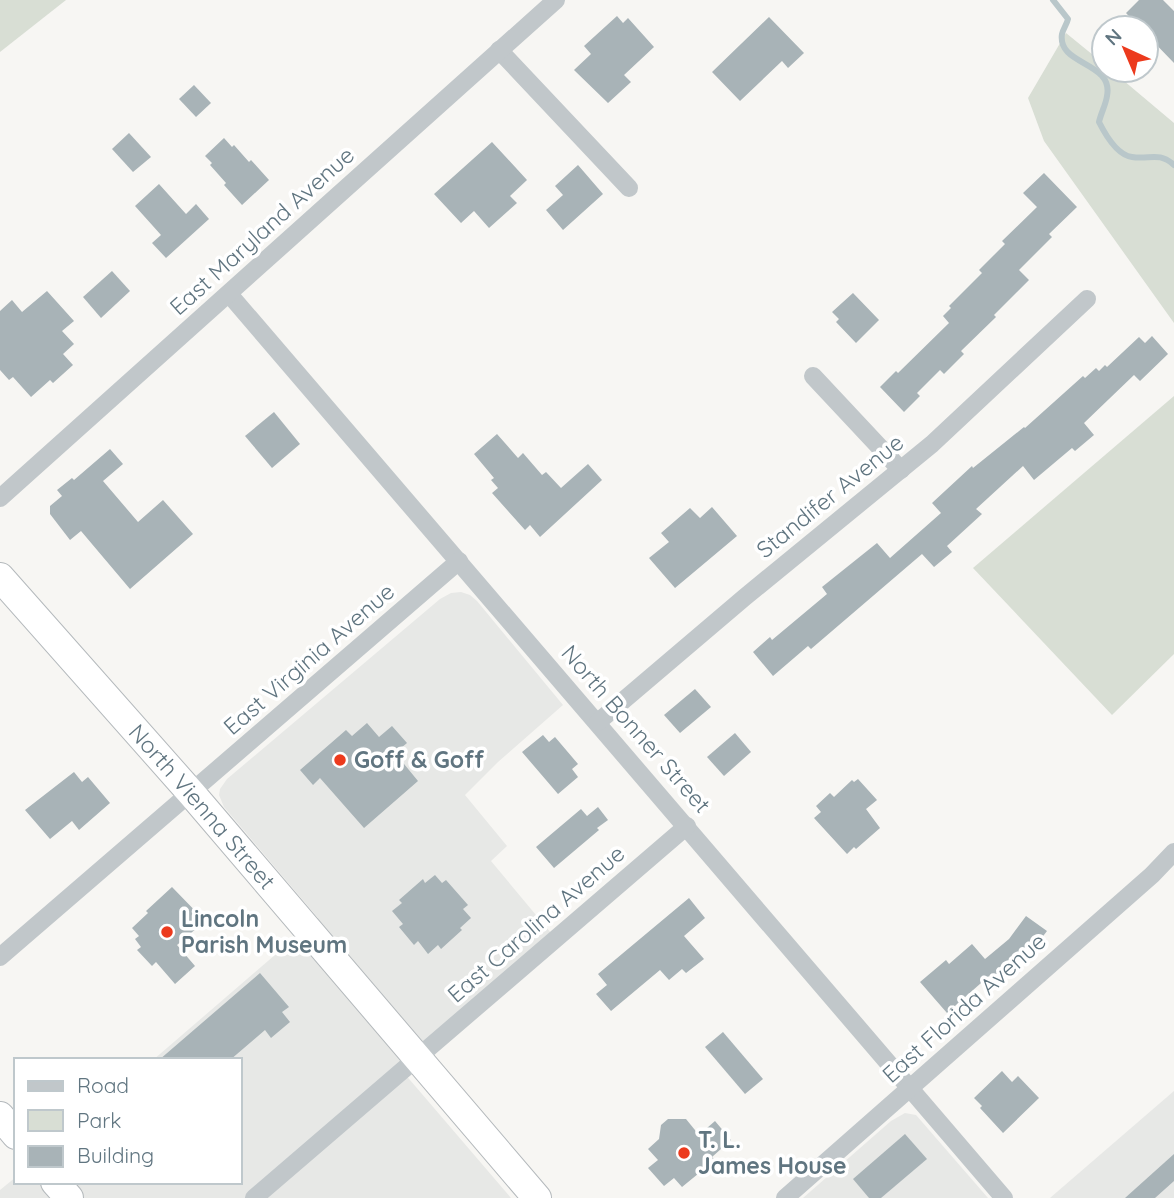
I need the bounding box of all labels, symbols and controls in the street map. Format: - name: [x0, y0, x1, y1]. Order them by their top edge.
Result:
- north arrow: [1090, 14, 1160, 84]
- text: N: [1100, 23, 1127, 50]
- street label: East Maryland Avenue: [163, 140, 360, 321]
- street label: Standifer Avenue: [750, 427, 909, 564]
- street label: East Virginia Avenue: [217, 577, 400, 741]
- street label: North Bonner Street: [556, 639, 717, 819]
- street label: North Vienna Street: [123, 718, 282, 895]
- place label: Goff & Goff: [354, 745, 484, 774]
- marker: Goff & Goff: [332, 752, 348, 768]
- street label: East Carolina Avenue: [441, 839, 630, 1009]
- place label: Lincoln Parish Museum: [181, 904, 347, 959]
- marker: Lincoln Parish Museum: [159, 924, 175, 940]
- street label: East Florida Avenue: [876, 926, 1052, 1089]
- legend: [14, 1058, 242, 1184]
- text: Road: [77, 1072, 129, 1098]
- text: Park: [77, 1107, 121, 1133]
- place label: T. L. James House: [698, 1125, 847, 1180]
- text: Building: [77, 1142, 154, 1168]
- marker: T. L. James House: [676, 1145, 692, 1161]

